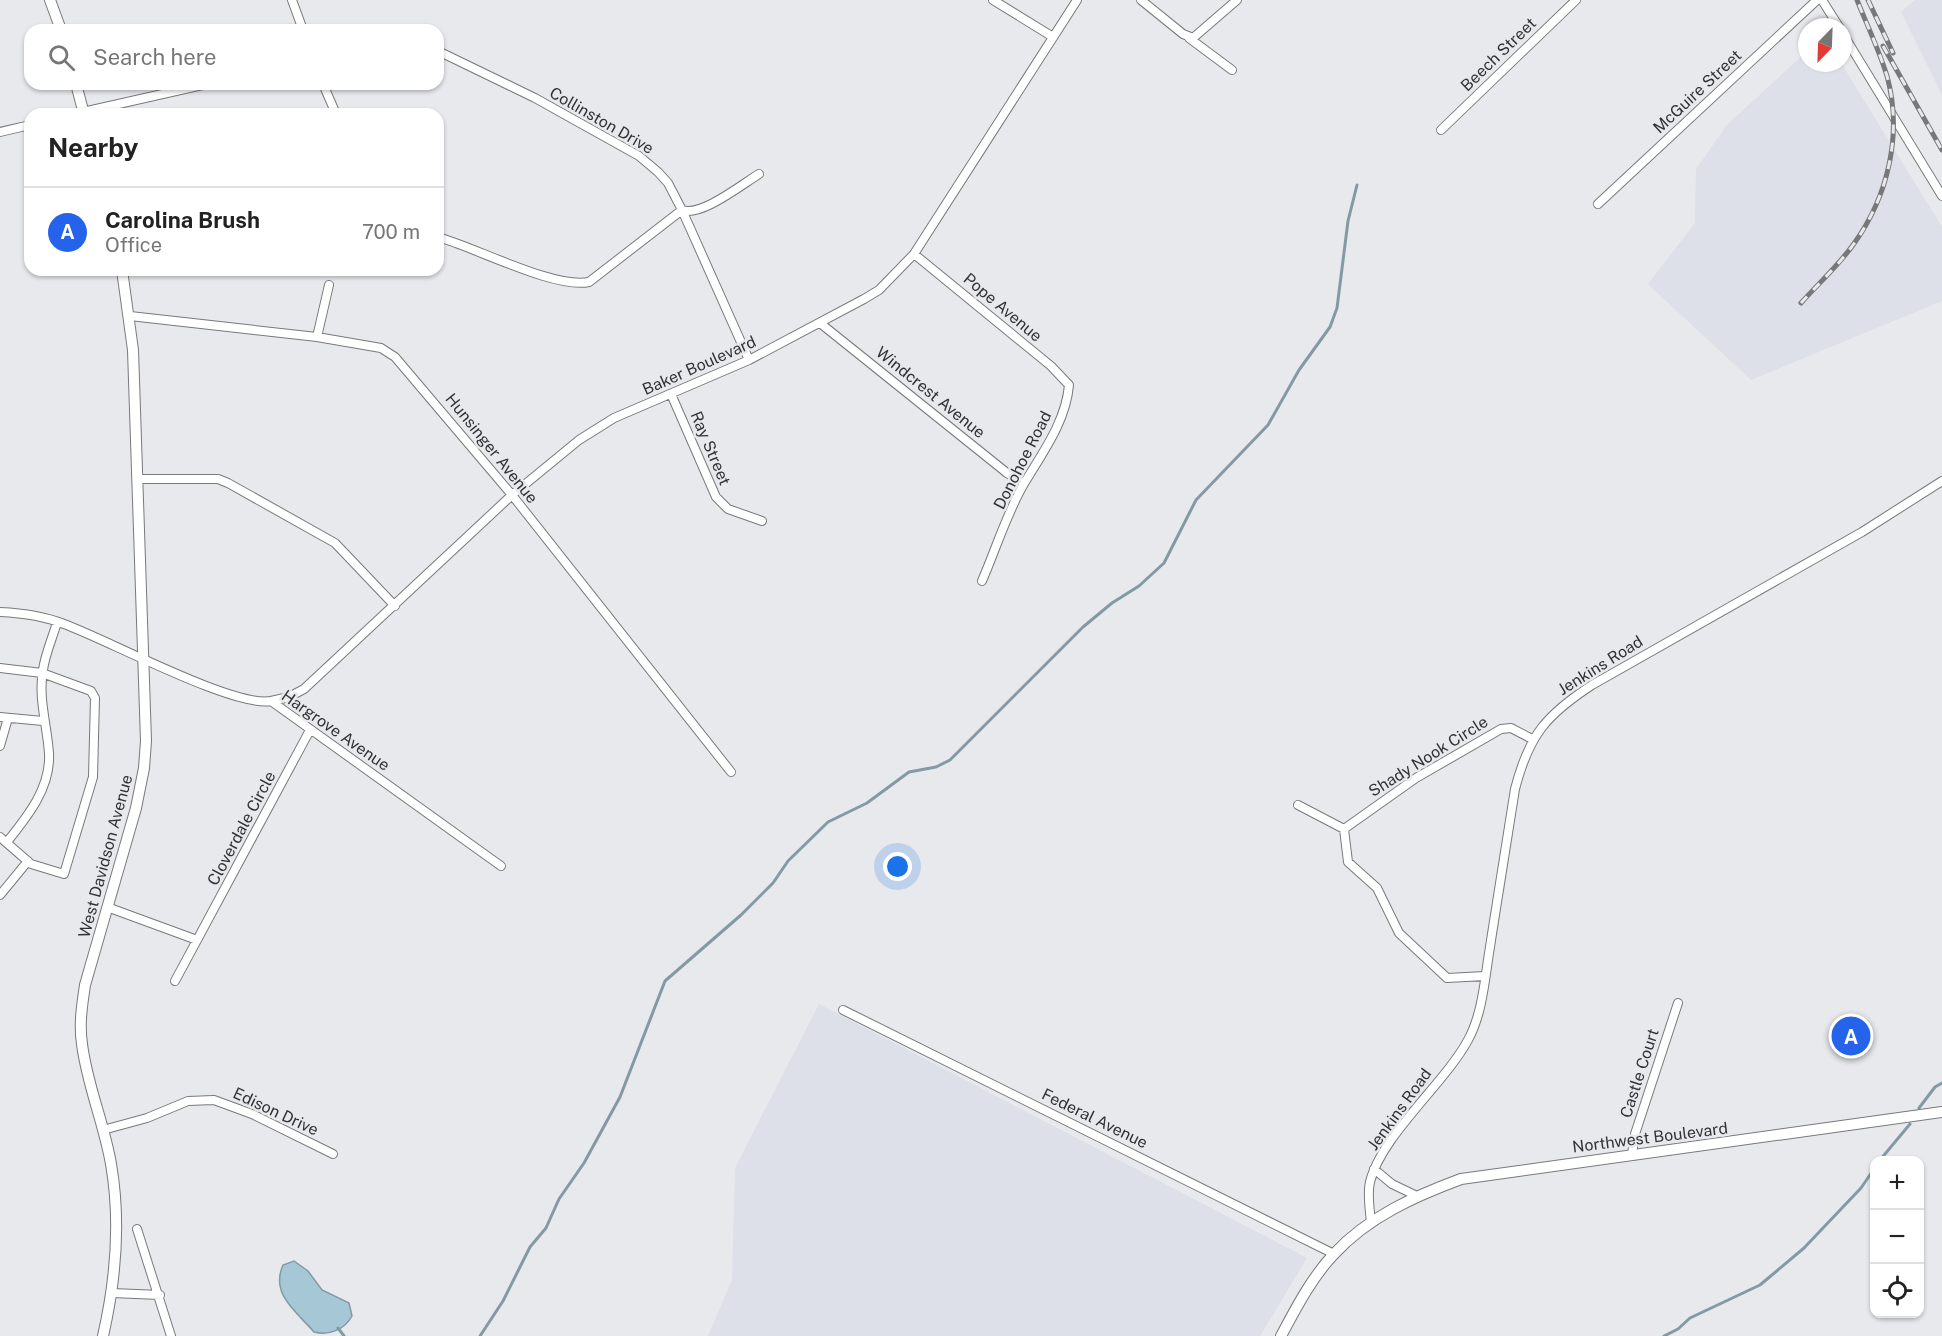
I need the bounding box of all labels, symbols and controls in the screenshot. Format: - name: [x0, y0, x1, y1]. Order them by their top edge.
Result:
- street label: Beech Street: [1457, 14, 1540, 95]
- north arrow: [1798, 18, 1852, 72]
- search box: [24, 24, 444, 90]
- icon: search: [45, 41, 78, 74]
- text: Search here: [93, 44, 217, 70]
- street label: McGuire Street: [1649, 46, 1745, 137]
- street label: Collinston Drive: [546, 83, 657, 158]
- text: Nearby: [48, 132, 138, 163]
- text: Carolina Brush: [105, 207, 260, 233]
- text: A: [60, 220, 75, 244]
- text: 700 m: [362, 220, 420, 244]
- text: Office: [105, 233, 162, 257]
- street label: Pope Avenue: [960, 269, 1046, 346]
- street label: Baker Boulevard: [639, 332, 759, 399]
- street label: Windcrest Avenue: [872, 343, 989, 442]
- street label: Hunsinger Avenue: [441, 389, 542, 507]
- street label: Ray Street: [686, 408, 735, 488]
- street label: Donohoe Road: [990, 408, 1055, 512]
- street label: Jenkins Road: [1554, 632, 1646, 699]
- street label: Hargrove Avenue: [278, 686, 393, 775]
- street label: Shady Nook Circle: [1365, 712, 1491, 801]
- street label: Cloverdale Circle: [203, 768, 280, 889]
- street label: West Davidson Avenue: [75, 773, 136, 940]
- your location: [883, 852, 912, 881]
- pin: A: [1832, 1014, 1870, 1058]
- street label: Castle Court: [1616, 1026, 1663, 1120]
- street label: Jenkins Road: [1363, 1065, 1435, 1154]
- street label: Edison Drive: [230, 1083, 321, 1140]
- street label: Federal Avenue: [1039, 1085, 1151, 1152]
- street label: Northwest Boulevard: [1571, 1119, 1729, 1156]
- map controls: [1870, 1156, 1924, 1318]
- button: +: [1870, 1156, 1924, 1210]
- button: −: [1870, 1210, 1924, 1264]
- button: locate: [1870, 1264, 1924, 1318]

